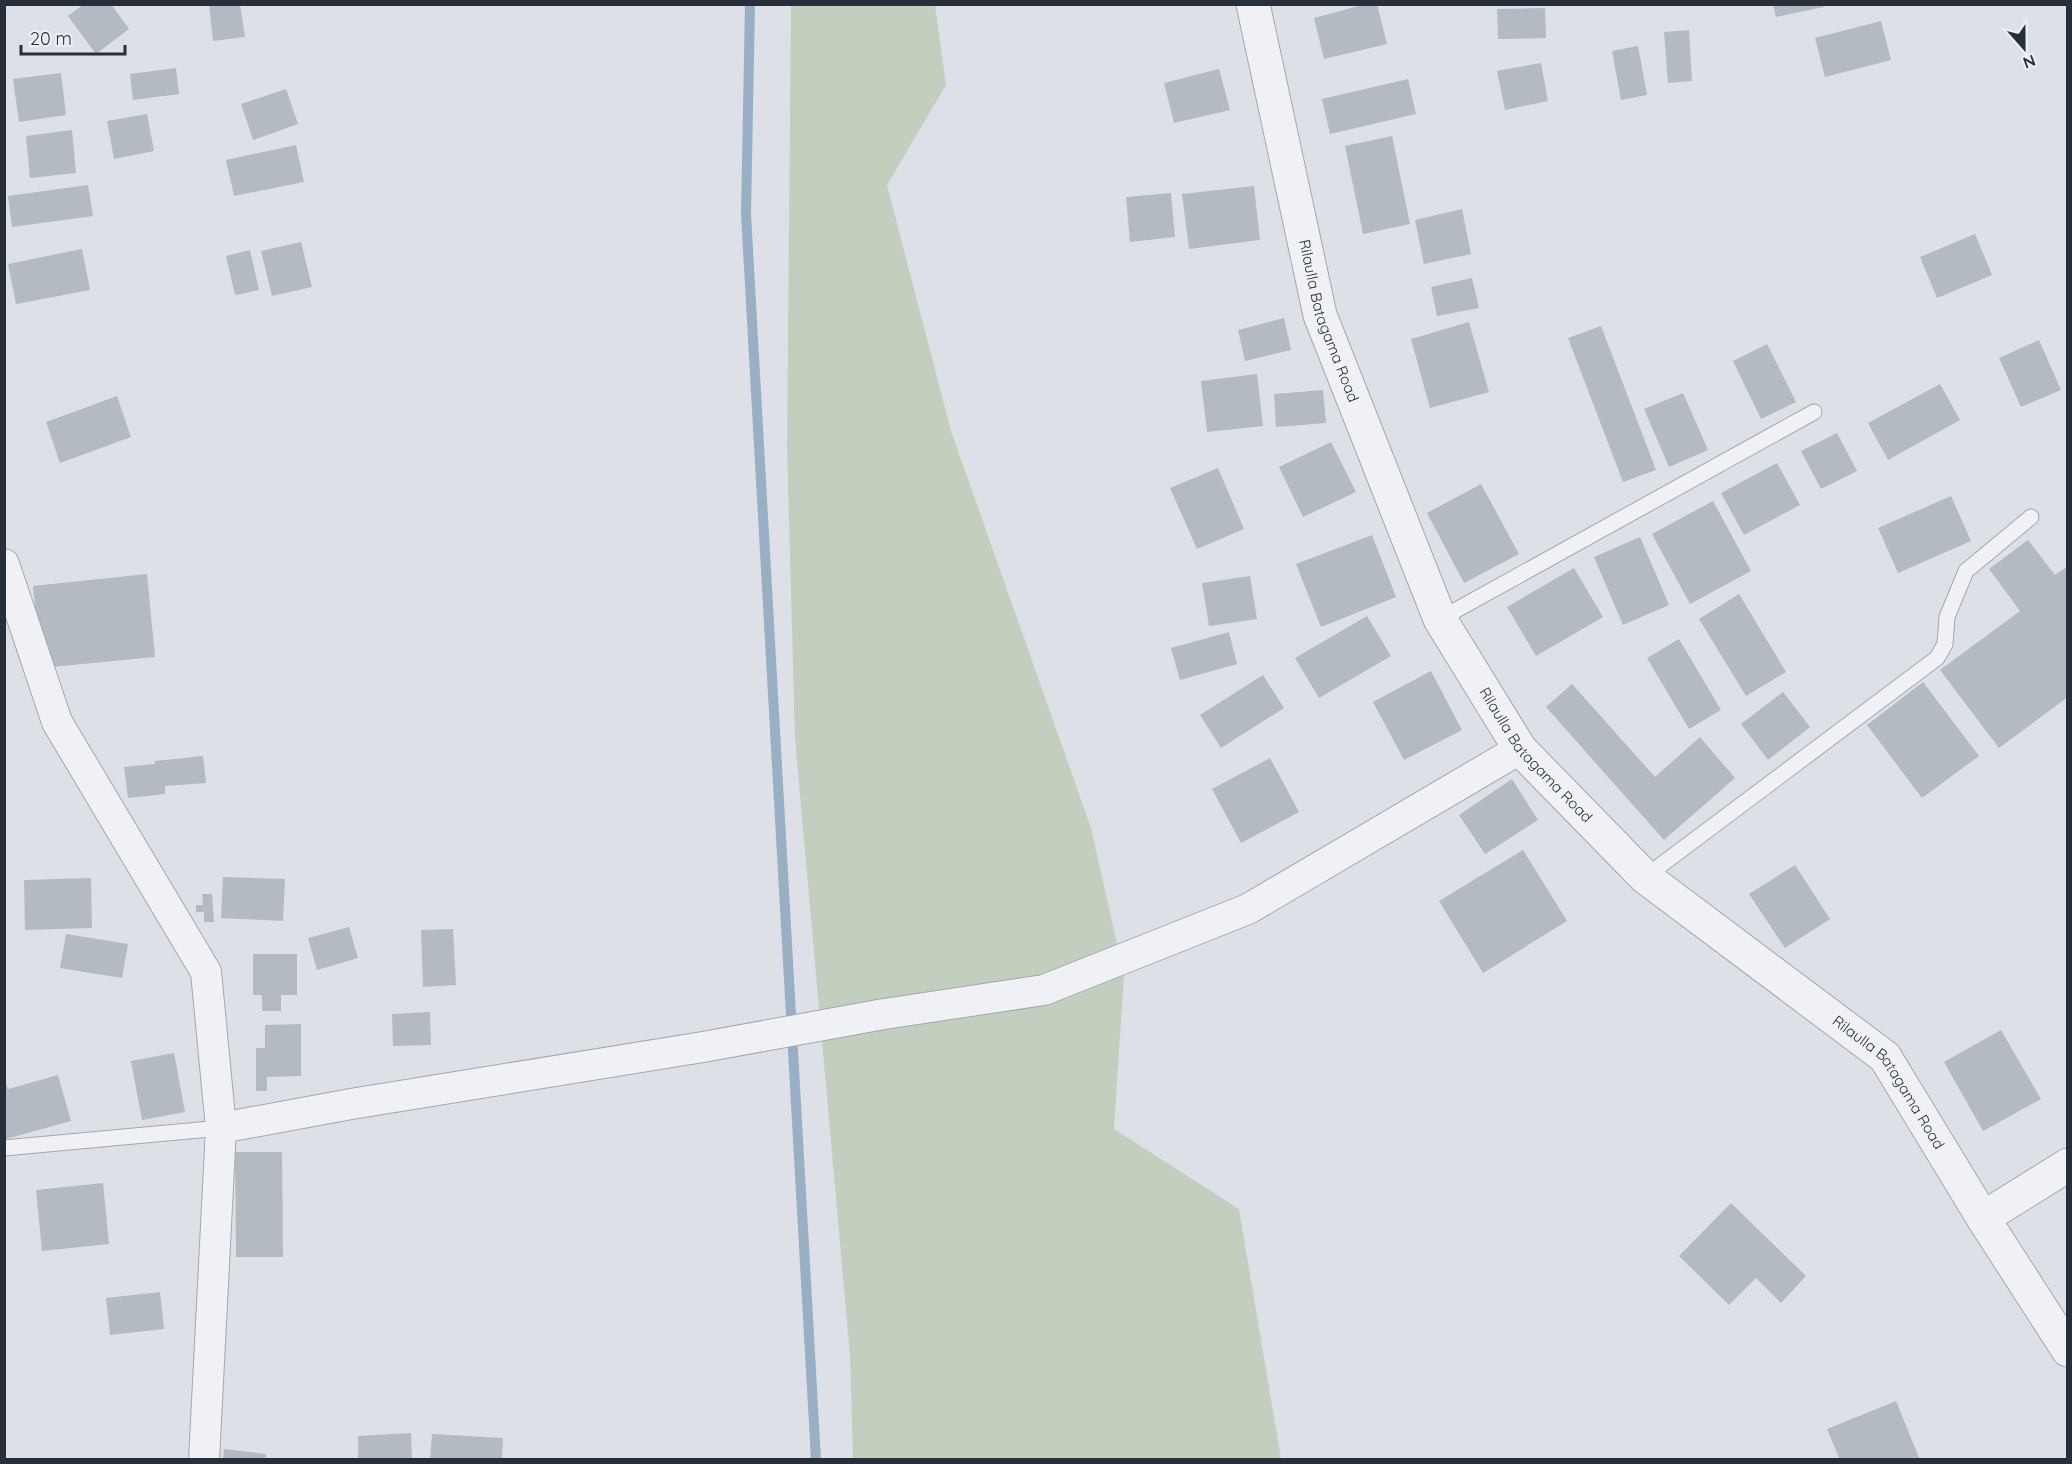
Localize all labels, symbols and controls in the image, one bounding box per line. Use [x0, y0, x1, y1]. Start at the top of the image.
scale bar [21, 18, 124, 56]
north arrow [1994, 18, 2054, 78]
text: 20 m [30, 27, 72, 50]
text: N [2020, 51, 2038, 73]
street label: Rilaulla Batagama Road [1295, 238, 1363, 405]
street label: Rilaulla Batagama Road [1475, 684, 1597, 826]
street label: Rilaulla Batagama Road [1829, 1011, 1949, 1153]

